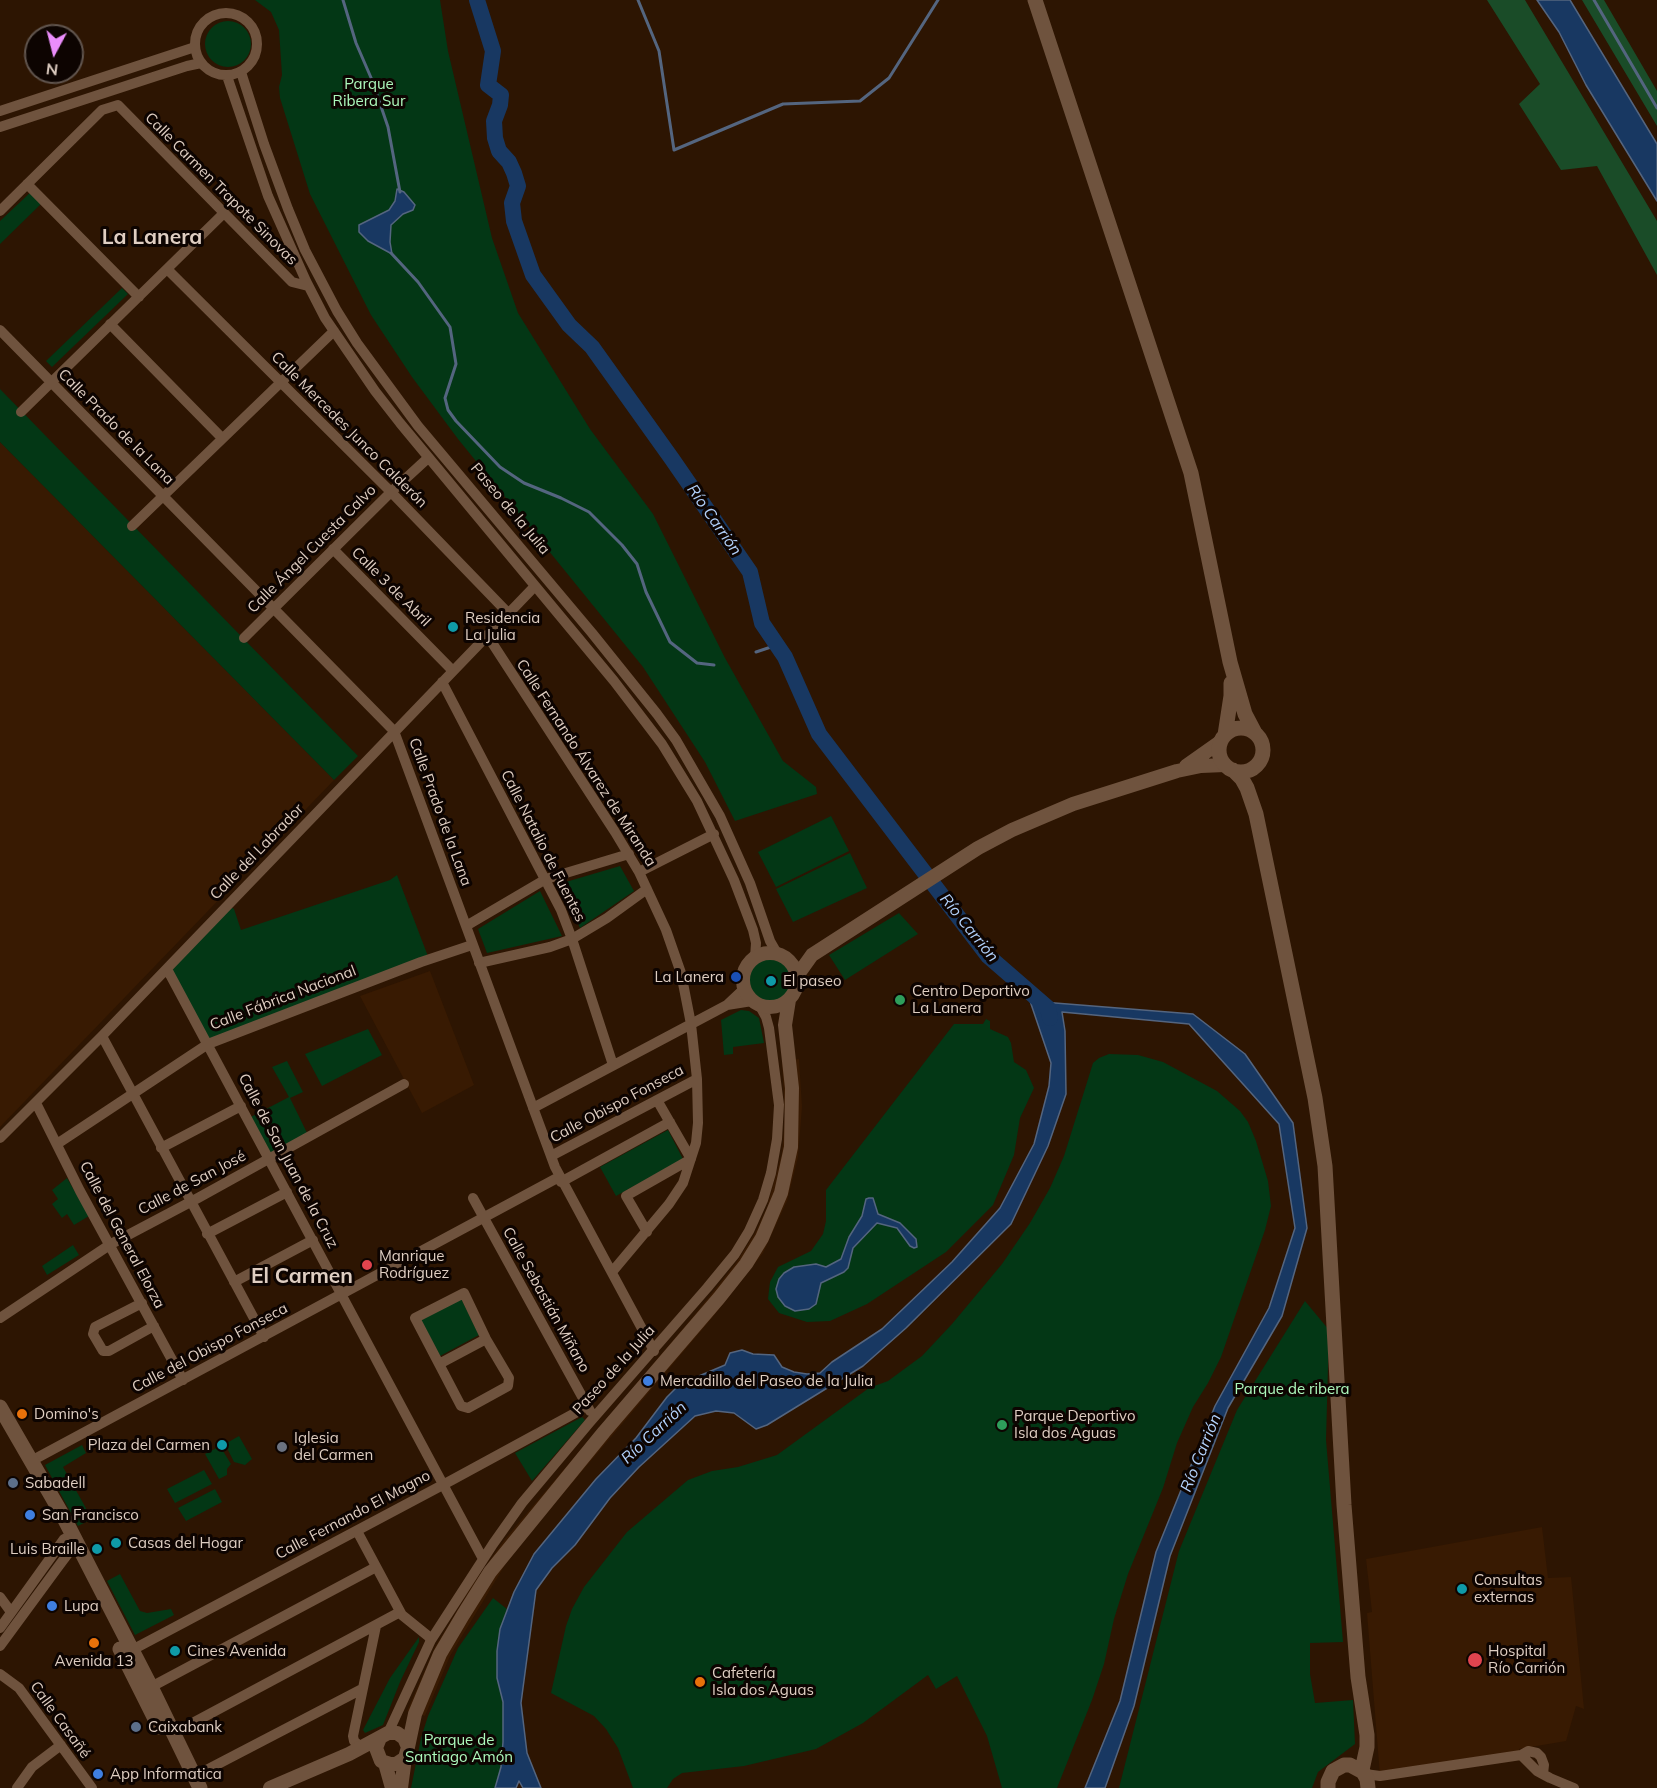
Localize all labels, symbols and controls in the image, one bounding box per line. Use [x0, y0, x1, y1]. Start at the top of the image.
north arrow [24, 24, 84, 84]
text: N [45, 59, 59, 81]
park label: Parque Ribera Sur [333, 75, 405, 110]
street label: Calle Carmen Trapote Sinovas [141, 109, 301, 269]
district label: La Lanera [102, 225, 202, 251]
street label: Calle Mercedes Junco Calderón [267, 348, 431, 512]
street label: Calle Prado de la Lana [54, 365, 178, 489]
street label: Paseo de la Julia [467, 460, 553, 558]
street label: Calle Ángel Cuesta Calvo [244, 481, 380, 617]
water label: Río Carrión [683, 481, 745, 559]
street label: Calle 3 de Abril [348, 544, 434, 630]
place label: Residencia La Julia [465, 609, 540, 644]
marker: Residencia La Julia [446, 620, 460, 634]
street label: Calle Fernando Álvarez de Miranda [512, 656, 660, 870]
street label: Calle Prado de la Lana [405, 736, 475, 888]
street label: Calle Natalio de Fuentes [497, 767, 589, 925]
street label: Calle del Labrador [207, 800, 307, 904]
water label: Río Carrión [936, 890, 1002, 966]
street label: Calle Fábrica Nacional [207, 962, 359, 1034]
place label: La Lanera [654, 968, 724, 986]
marker: La Lanera [729, 970, 743, 984]
place label: El paseo [783, 972, 841, 990]
marker: El paseo [764, 974, 778, 988]
place label: Centro Deportivo La Lanera [912, 982, 1030, 1017]
marker: Centro Deportivo La Lanera [893, 993, 907, 1007]
street label: Calle Obispo Fonseca [547, 1061, 687, 1147]
street label: Calle de San Juan de la Cruz [234, 1071, 342, 1251]
street label: Calle de San José [135, 1147, 249, 1219]
street label: Calle del General Elorza [76, 1158, 168, 1312]
street label: Calle Sebastián Miñano [499, 1224, 593, 1376]
place label: Manrique Rodríguez [379, 1247, 449, 1282]
marker: Manrique Rodríguez [360, 1258, 374, 1272]
district label: El Carmen [251, 1264, 353, 1290]
street label: Calle del Obispo Fonseca [129, 1299, 291, 1397]
street label: Paseo de la Julia [569, 1322, 659, 1418]
place label: Mercadillo del Paseo de la Julia [660, 1372, 873, 1390]
marker: Mercadillo del Paseo de la Julia [641, 1374, 655, 1388]
park label: Parque de ribera [1234, 1380, 1350, 1398]
water label: Río Carrión [617, 1398, 691, 1468]
place label: Domino's [34, 1405, 99, 1423]
marker: Domino's [15, 1407, 29, 1421]
place label: Parque Deportivo Isla dos Aguas [1014, 1407, 1135, 1442]
water label: Río Carrión [1177, 1411, 1225, 1495]
marker: Parque Deportivo Isla dos Aguas [995, 1418, 1009, 1432]
place label: Iglesia del Carmen [294, 1429, 373, 1464]
place label: Plaza del Carmen [88, 1436, 210, 1454]
marker: Plaza del Carmen [215, 1438, 229, 1452]
marker: Iglesia del Carmen [275, 1440, 289, 1454]
street label: Calle Fernando El Magno [273, 1467, 433, 1563]
place label: Sabadell [25, 1474, 86, 1492]
marker: Sabadell [6, 1476, 20, 1490]
place label: San Francisco [42, 1506, 139, 1524]
marker: San Francisco [23, 1508, 37, 1522]
place label: Casas del Hogar [128, 1534, 243, 1552]
marker: Casas del Hogar [109, 1536, 123, 1550]
place label: Luis Braille [10, 1540, 85, 1558]
marker: Luis Braille [90, 1542, 104, 1556]
place label: Consultas externas [1474, 1571, 1542, 1606]
marker: Consultas externas [1455, 1582, 1469, 1596]
place label: Lupa [64, 1597, 99, 1615]
marker: Lupa [45, 1599, 59, 1613]
marker: Avenida 13 [87, 1636, 101, 1650]
place label: Cines Avenida [187, 1642, 286, 1660]
place label: Hospital Río Carrión [1488, 1642, 1565, 1677]
marker: Cines Avenida [168, 1644, 182, 1658]
marker: Hospital Río Carrión [1466, 1651, 1484, 1669]
place label: Avenida 13 [55, 1652, 133, 1670]
place label: Cafetería Isla dos Aguas [712, 1664, 814, 1699]
marker: Cafetería Isla dos Aguas [693, 1675, 707, 1689]
street label: Calle Casañé [26, 1678, 94, 1762]
place label: Caixabank [148, 1718, 222, 1736]
marker: Caixabank [129, 1720, 143, 1734]
park label: Parque de Santiago Amón [405, 1731, 513, 1766]
place label: App Informatica [110, 1765, 222, 1783]
marker: App Informatica [91, 1767, 105, 1781]

